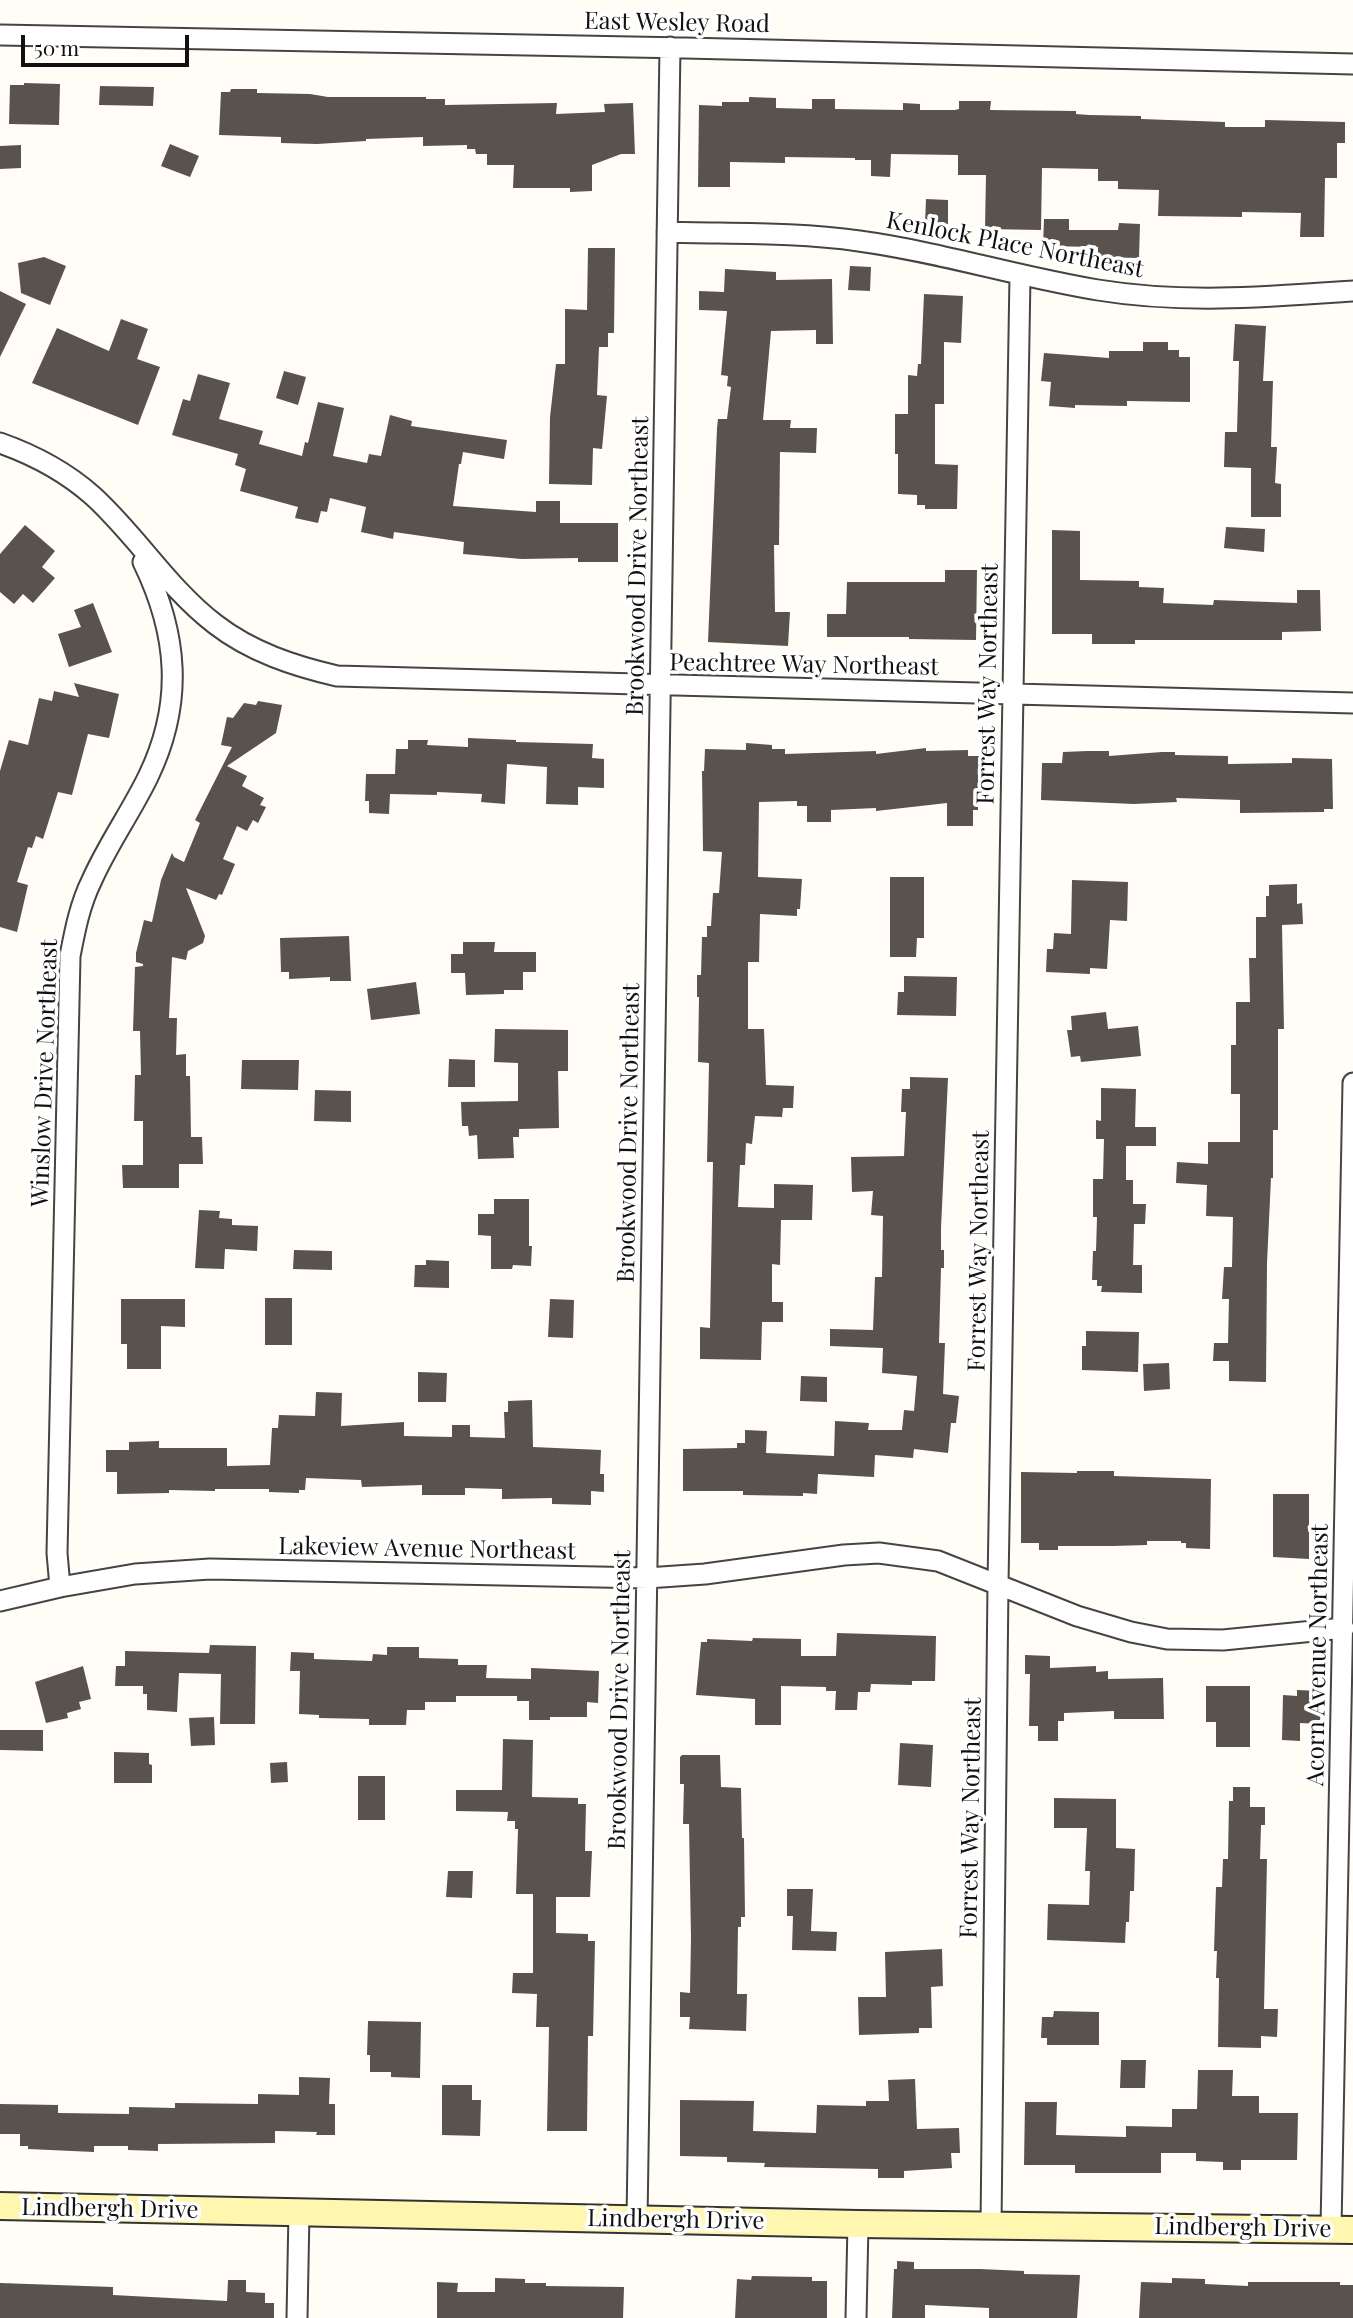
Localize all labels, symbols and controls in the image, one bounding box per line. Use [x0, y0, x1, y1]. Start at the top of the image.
street label: East Wesley Road [584, 7, 770, 39]
scale bar [24, 21, 192, 65]
text: 50 m [34, 33, 79, 61]
street label: Kenlock Place Northeast [884, 206, 1146, 284]
street label: Brookwood Drive Northeast [621, 416, 655, 716]
street label: Forrest Way Northeast [971, 563, 1005, 805]
street label: Peachtree Way Northeast [669, 648, 939, 682]
street label: Winslow Drive Northeast [26, 938, 64, 1208]
street label: Brookwood Drive Northeast [612, 983, 646, 1283]
street label: Forrest Way Northeast [962, 1130, 996, 1372]
street label: Acorn Avenue Northeast [1301, 1524, 1335, 1786]
street label: Lakeview Avenue Northeast [278, 1532, 576, 1566]
street label: Brookwood Drive Northeast [603, 1550, 637, 1850]
street label: Forrest Way Northeast [954, 1697, 988, 1939]
street label: Lindbergh Drive [21, 2193, 199, 2225]
street label: Lindbergh Drive [587, 2204, 765, 2236]
street label: Lindbergh Drive [1154, 2212, 1332, 2244]

